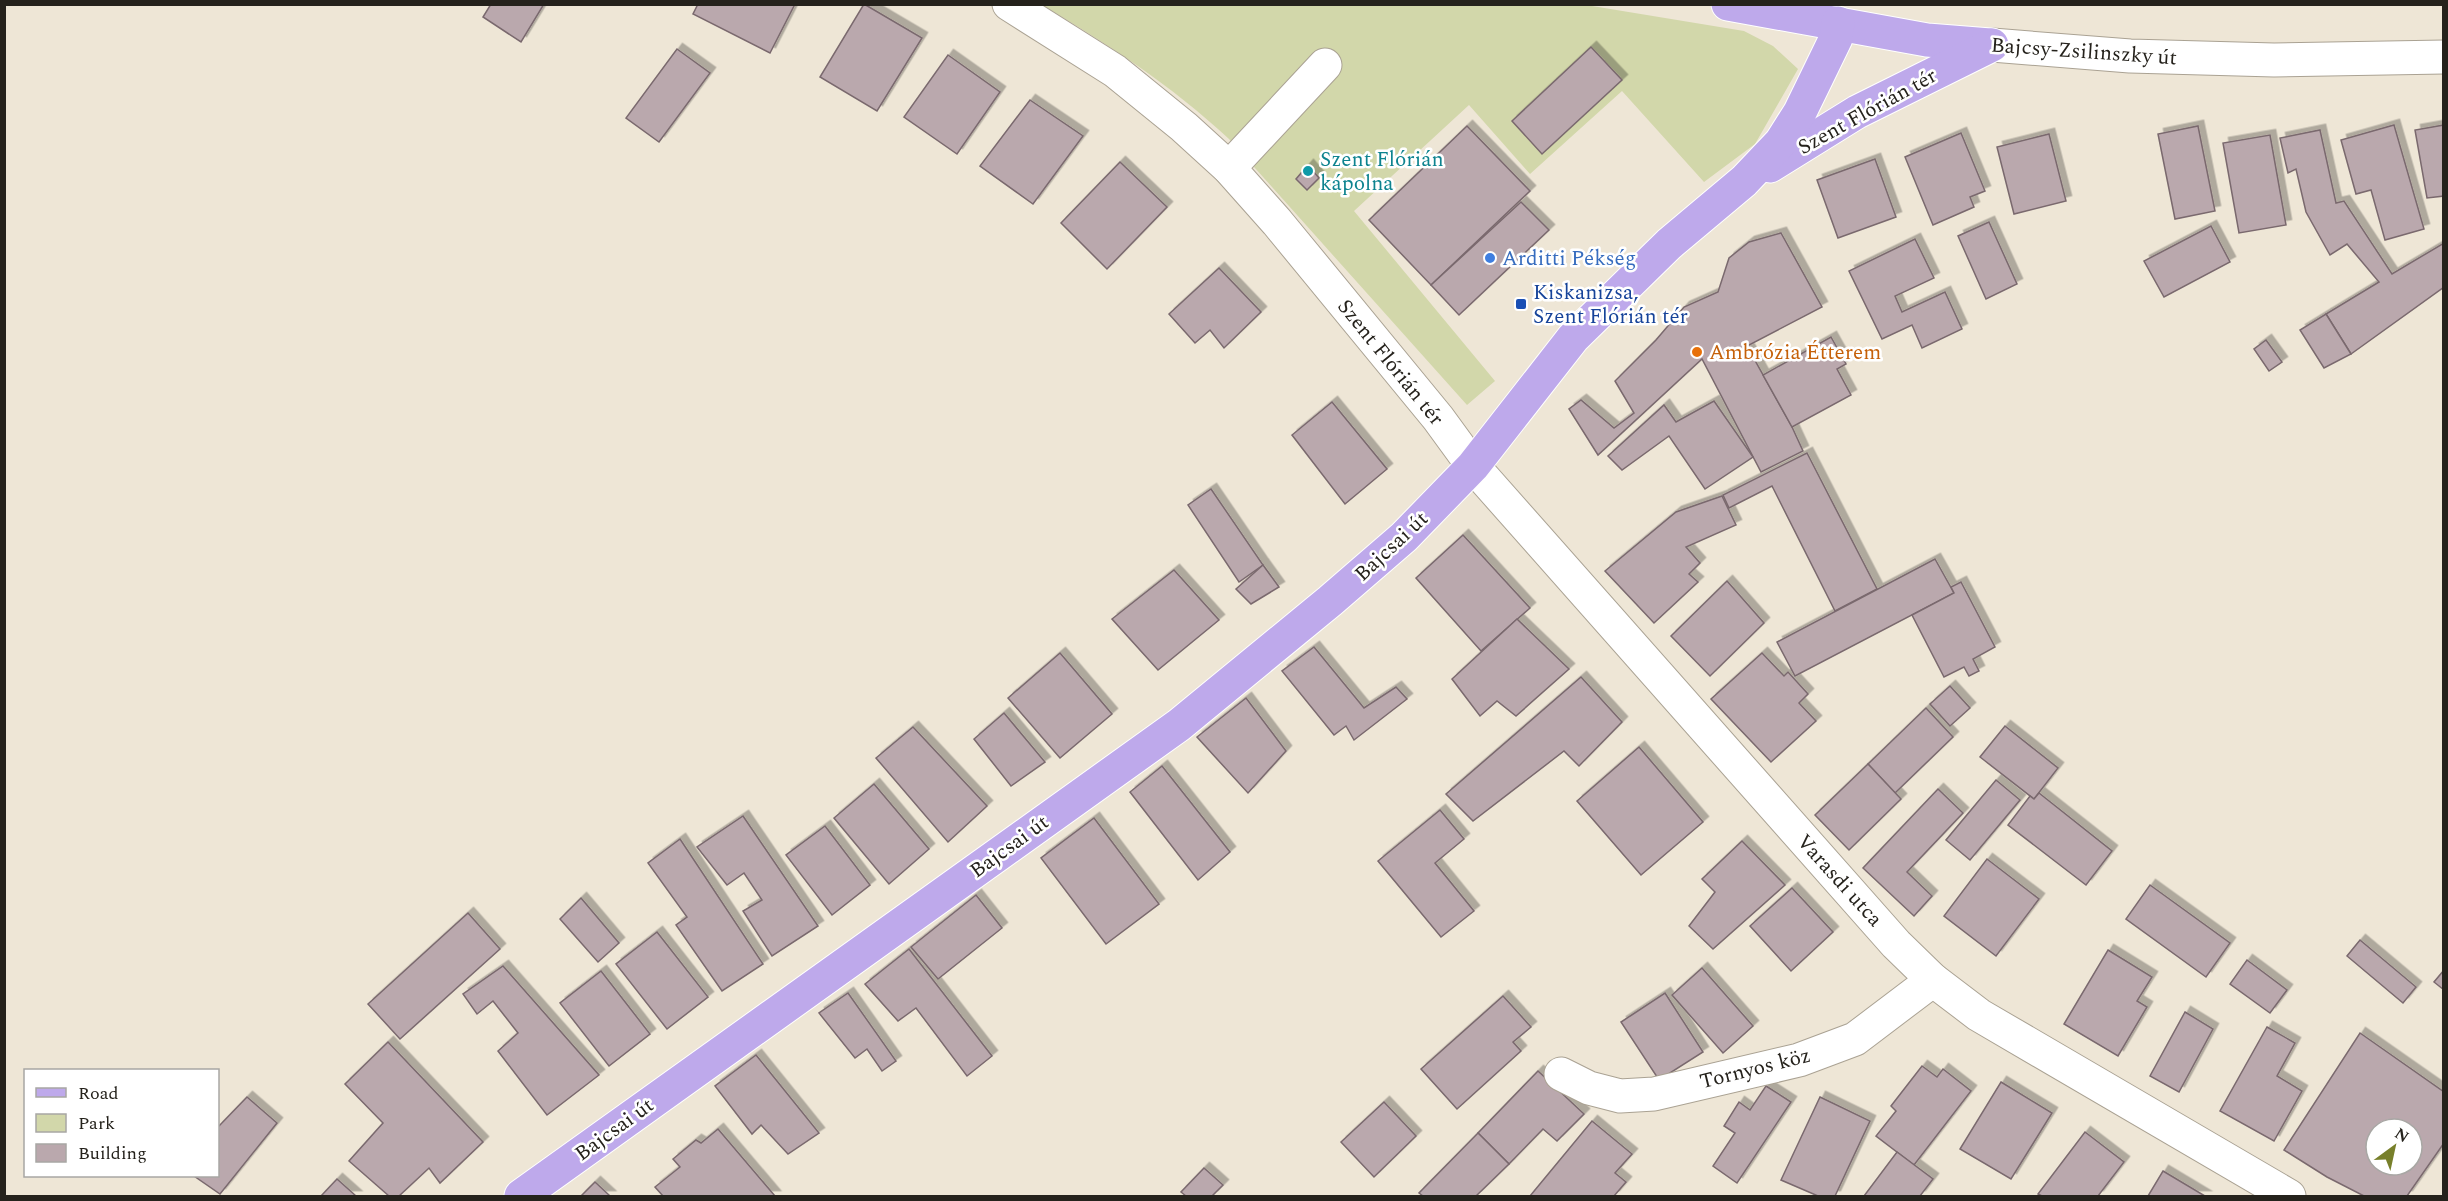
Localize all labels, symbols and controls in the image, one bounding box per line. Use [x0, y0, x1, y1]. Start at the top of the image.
street label: Bajcsy-Zsilinszky út [1990, 30, 2178, 74]
street label: Szent Flórián tér [1792, 60, 1943, 163]
place label: Szent Flórián kápolna [1320, 144, 1444, 200]
marker: Szent Flórián kápolna [1301, 164, 1315, 178]
place label: Arditti Pékség [1502, 243, 1636, 275]
marker: Arditti Pékség [1483, 251, 1497, 265]
place label: Kiskanizsa, Szent Flórián tér [1533, 277, 1688, 333]
street label: Szent Flórián tér [1329, 292, 1451, 433]
marker: Kiskanizsa, Szent Flórián tér [1514, 297, 1528, 311]
place label: Ambrózia Étterem [1709, 337, 1881, 369]
marker: Ambrózia Étterem [1690, 345, 1704, 359]
street label: Bajcsai út [1347, 504, 1436, 590]
street label: Bajcsai út [963, 807, 1056, 887]
street label: Varasdi utca [1789, 827, 1890, 935]
street label: Tornyos köz [1697, 1040, 1814, 1098]
legend [24, 1069, 219, 1177]
text: Road [78, 1080, 119, 1107]
street label: Bajcsai út [568, 1090, 661, 1170]
text: Park [78, 1110, 115, 1137]
north arrow [2364, 1117, 2424, 1177]
text: N [2390, 1122, 2414, 1149]
text: Building [78, 1140, 147, 1167]

